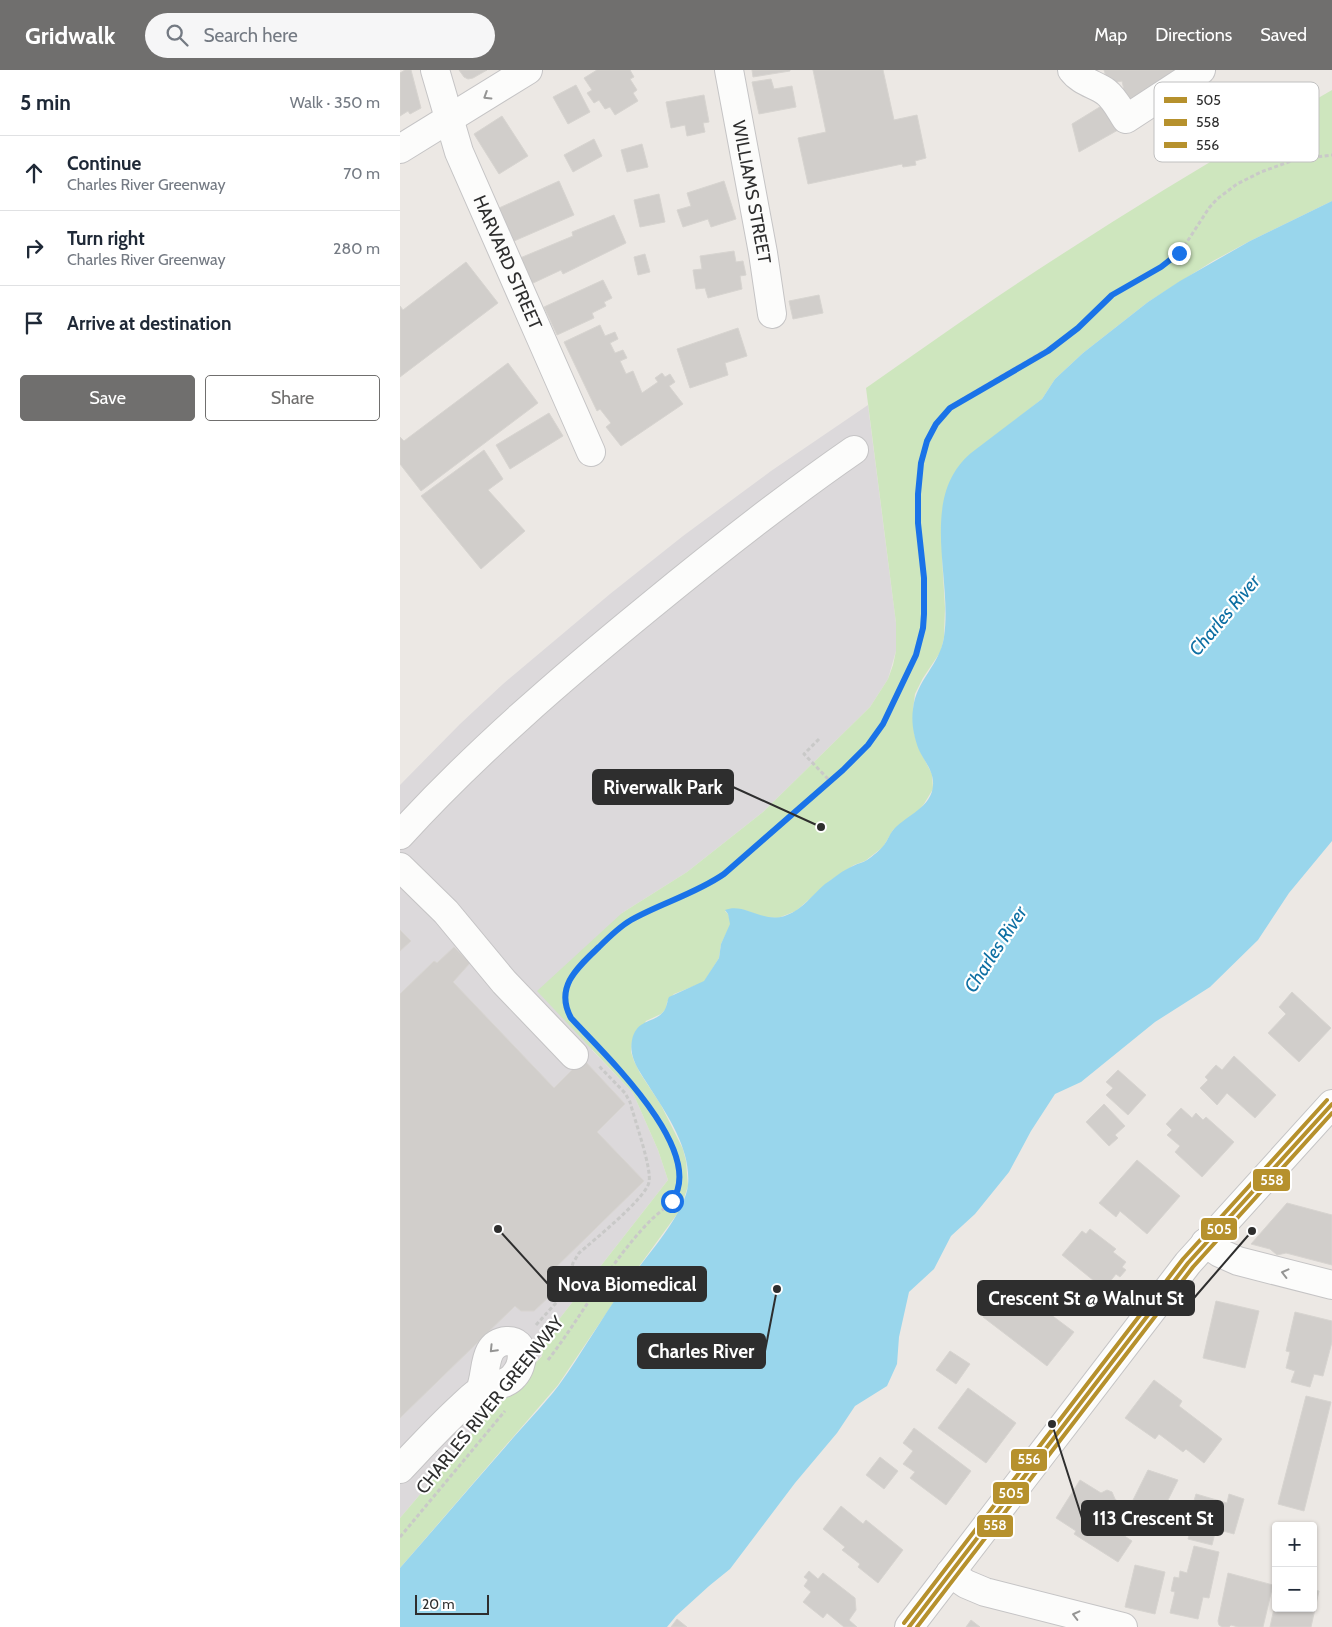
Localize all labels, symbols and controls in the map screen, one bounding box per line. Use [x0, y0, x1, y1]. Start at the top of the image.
search box [145, 13, 495, 58]
text: Gridwalk [25, 21, 115, 50]
icon: search [163, 21, 191, 49]
text: Search here [203, 24, 298, 47]
text: Map [1094, 24, 1127, 46]
text: Directions [1155, 24, 1232, 46]
text: Saved [1260, 24, 1307, 46]
legend [1154, 82, 1319, 162]
one-way arrow [483, 89, 492, 99]
text: 5 min [20, 90, 71, 115]
text: 505 [1196, 91, 1221, 109]
text: Walk · 350 m [290, 93, 380, 112]
text: 558 [1196, 113, 1220, 131]
street label: WILLIAMS STREET [728, 119, 775, 265]
text: 556 [1196, 136, 1219, 154]
text: Continue [67, 152, 141, 175]
icon: ahead [20, 159, 48, 187]
text: 70 m [343, 164, 380, 183]
text: Charles River Greenway [67, 175, 226, 194]
street label: HARVARD STREET [468, 192, 547, 333]
text: Turn right [67, 227, 145, 250]
icon: right [20, 234, 48, 262]
text: 280 m [333, 239, 380, 258]
route end [1168, 242, 1191, 265]
text: Charles River Greenway [67, 250, 226, 269]
icon: arrive [20, 309, 48, 337]
text: Arrive at destination [67, 312, 231, 335]
button: Save [20, 375, 195, 421]
button: Share [205, 375, 380, 421]
water label: Charles River [1184, 569, 1265, 660]
callout: Riverwalk Park [593, 770, 733, 804]
text: Riverwalk Park [603, 776, 723, 799]
water label: Charles River [959, 901, 1032, 997]
line badge: 558 [1252, 1168, 1291, 1192]
text: 558 [1260, 1171, 1284, 1189]
route start [661, 1190, 684, 1213]
line badge: 505 [1200, 1217, 1238, 1241]
text: 505 [1207, 1220, 1231, 1238]
callout: Nova Biomedical [548, 1267, 706, 1301]
one-way arrow [1280, 1268, 1289, 1279]
text: Nova Biomedical [558, 1273, 696, 1296]
callout: Crescent St @ Walnut St [978, 1281, 1194, 1315]
text: Crescent St @ Walnut St [988, 1287, 1184, 1310]
street label: CHARLES RIVER GREENWAY [411, 1311, 569, 1498]
callout: Charles River [638, 1334, 765, 1368]
text: Charles River [648, 1340, 755, 1363]
one-way arrow [490, 1344, 499, 1353]
line badge: 556 [1010, 1448, 1048, 1472]
text: 556 [1018, 1450, 1041, 1468]
line badge: 505 [992, 1481, 1030, 1505]
text: 505 [999, 1484, 1023, 1502]
callout: 113 Crescent St [1082, 1501, 1223, 1535]
text: 113 Crescent St [1093, 1507, 1214, 1530]
line badge: 558 [976, 1514, 1014, 1538]
text: 558 [983, 1516, 1007, 1534]
map controls [1272, 1522, 1317, 1612]
button: + [1272, 1522, 1317, 1567]
button: − [1272, 1567, 1317, 1612]
scale bar [415, 1592, 489, 1615]
text: 20 m [422, 1595, 455, 1613]
one-way arrow [1071, 1610, 1080, 1621]

